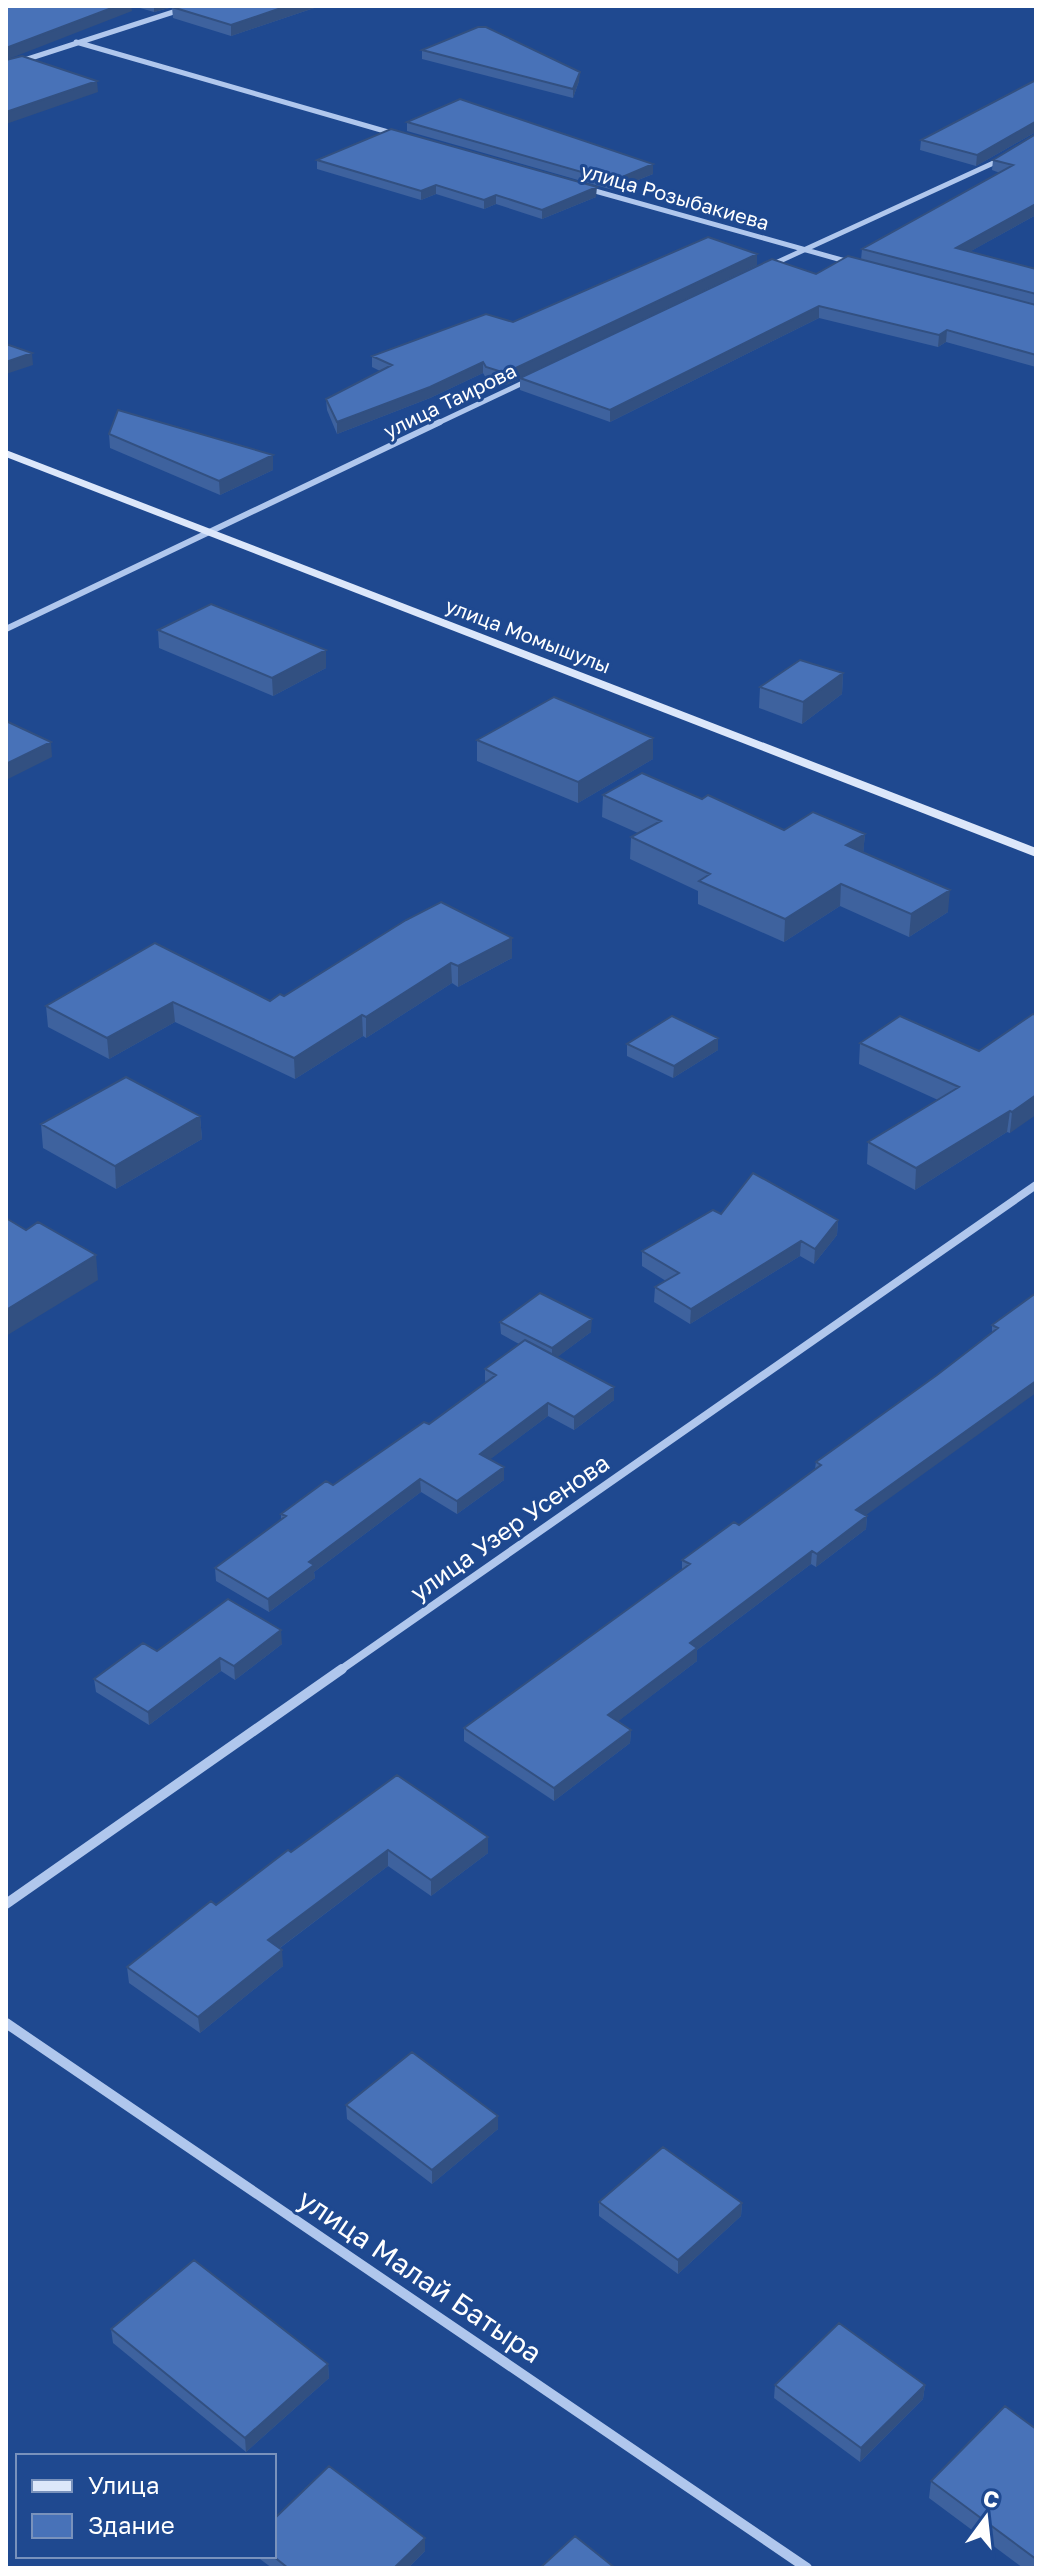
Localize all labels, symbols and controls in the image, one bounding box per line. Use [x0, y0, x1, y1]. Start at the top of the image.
street label: улица Розыбакиева [578, 158, 772, 234]
street label: улица Таирова [379, 358, 520, 443]
street label: улица Момышулы [442, 592, 614, 678]
street label: улица Узер Усенова [404, 1447, 614, 1606]
street label: улица Малай Батыра [292, 2182, 548, 2369]
legend [16, 2454, 276, 2558]
text: Улица [88, 2470, 160, 2499]
north arrow [946, 2478, 1026, 2558]
text: С [980, 2483, 1002, 2513]
text: Здание [88, 2510, 175, 2539]

